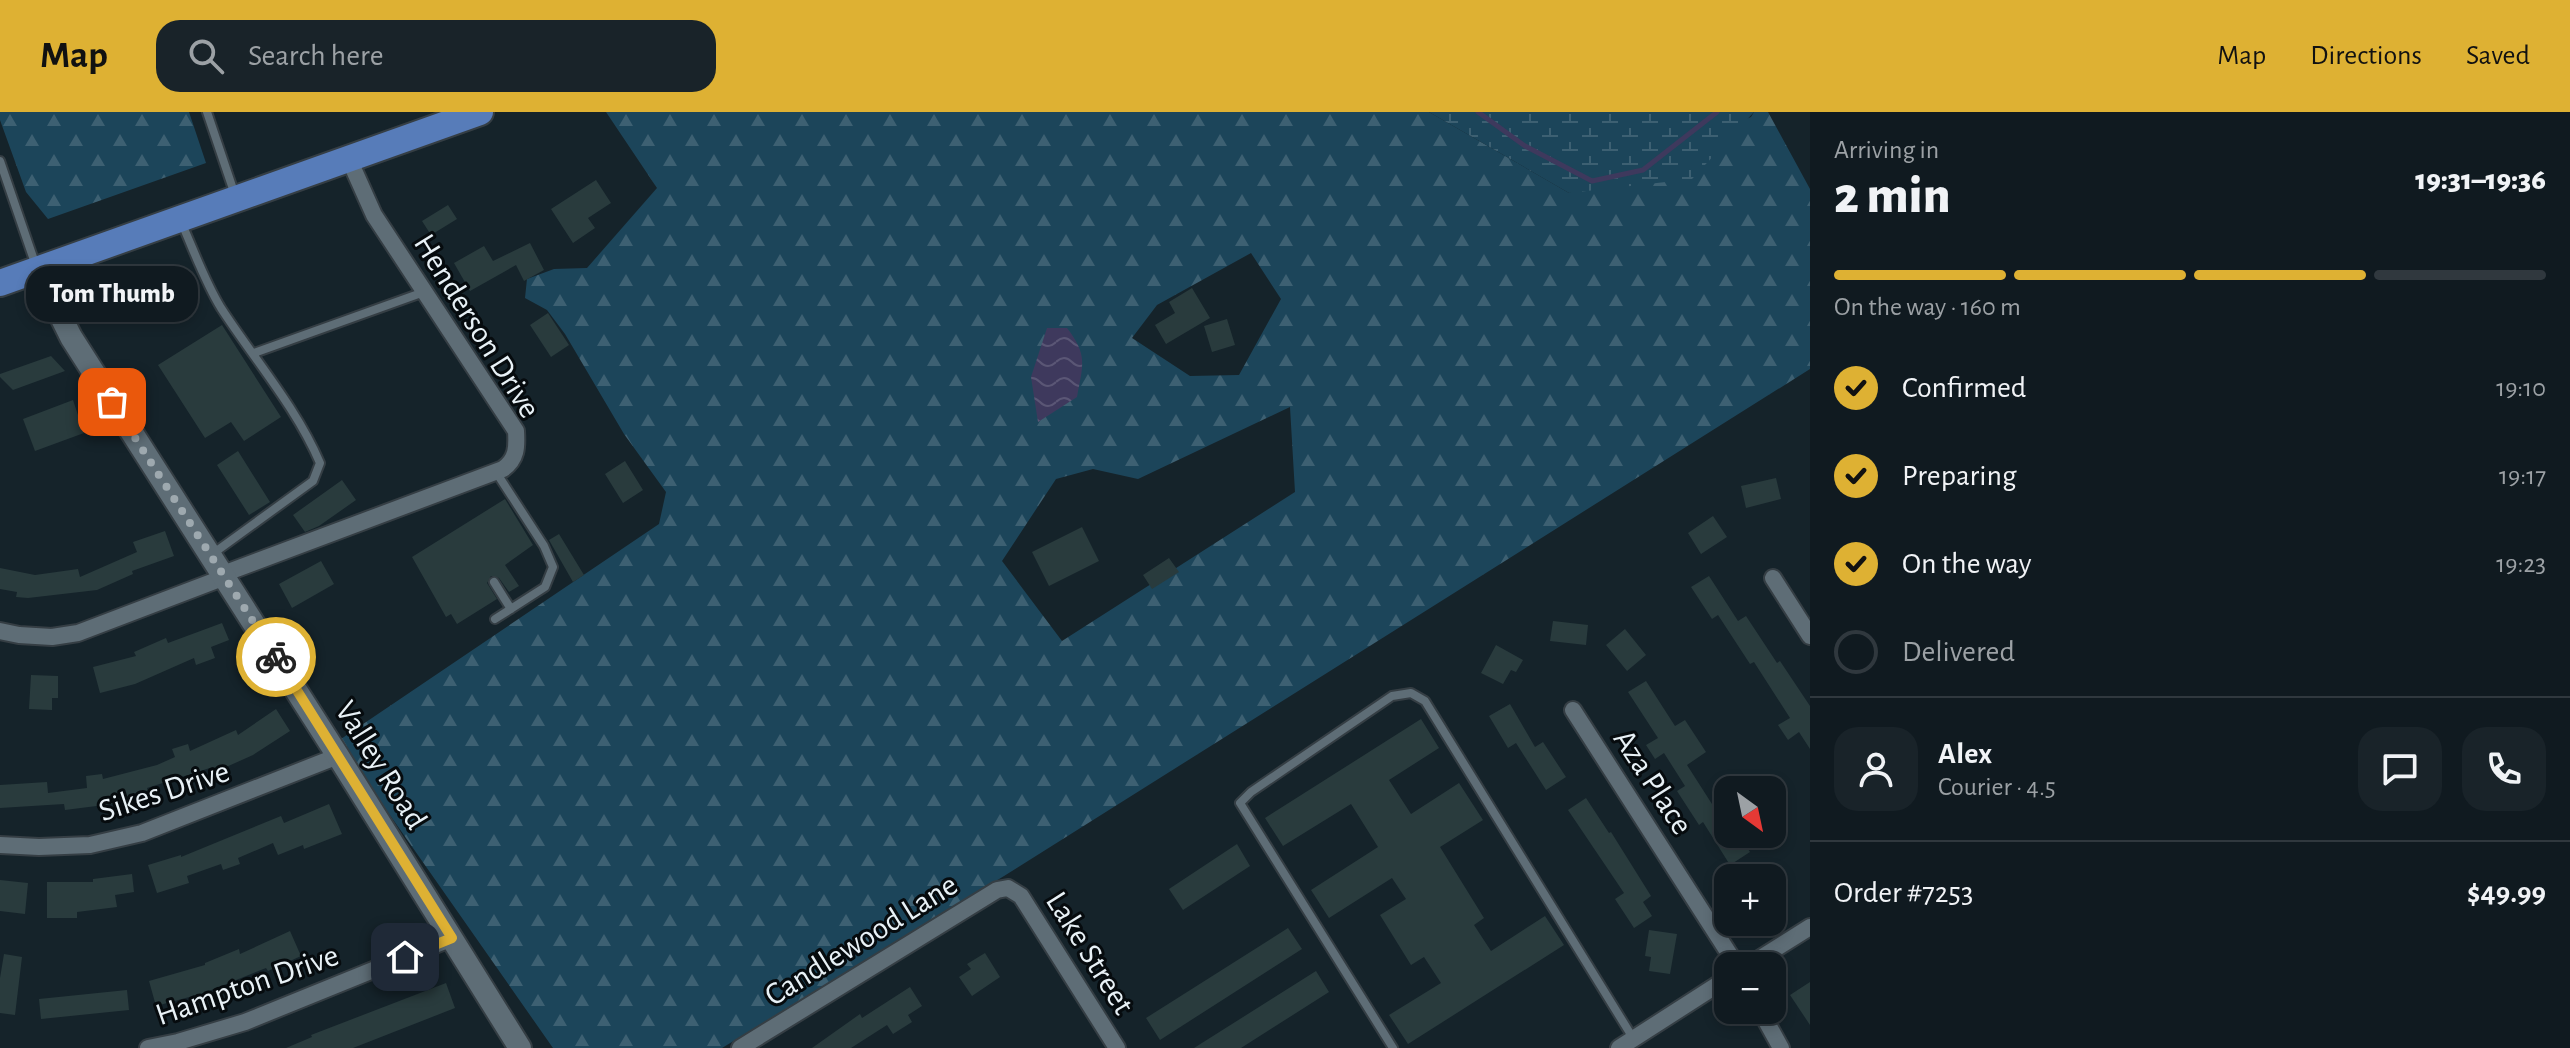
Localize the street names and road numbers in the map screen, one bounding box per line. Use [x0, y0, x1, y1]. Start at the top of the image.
street label: Henderson Drive [408, 229, 546, 423]
street label: Valley Road [329, 695, 433, 835]
street label: Aza Place [1607, 724, 1699, 840]
street label: Sikes Drive [95, 755, 233, 827]
street label: Candlewood Lane [759, 868, 963, 1012]
street label: Lake Street [1040, 886, 1140, 1020]
street label: Hampton Drive [151, 939, 343, 1031]

